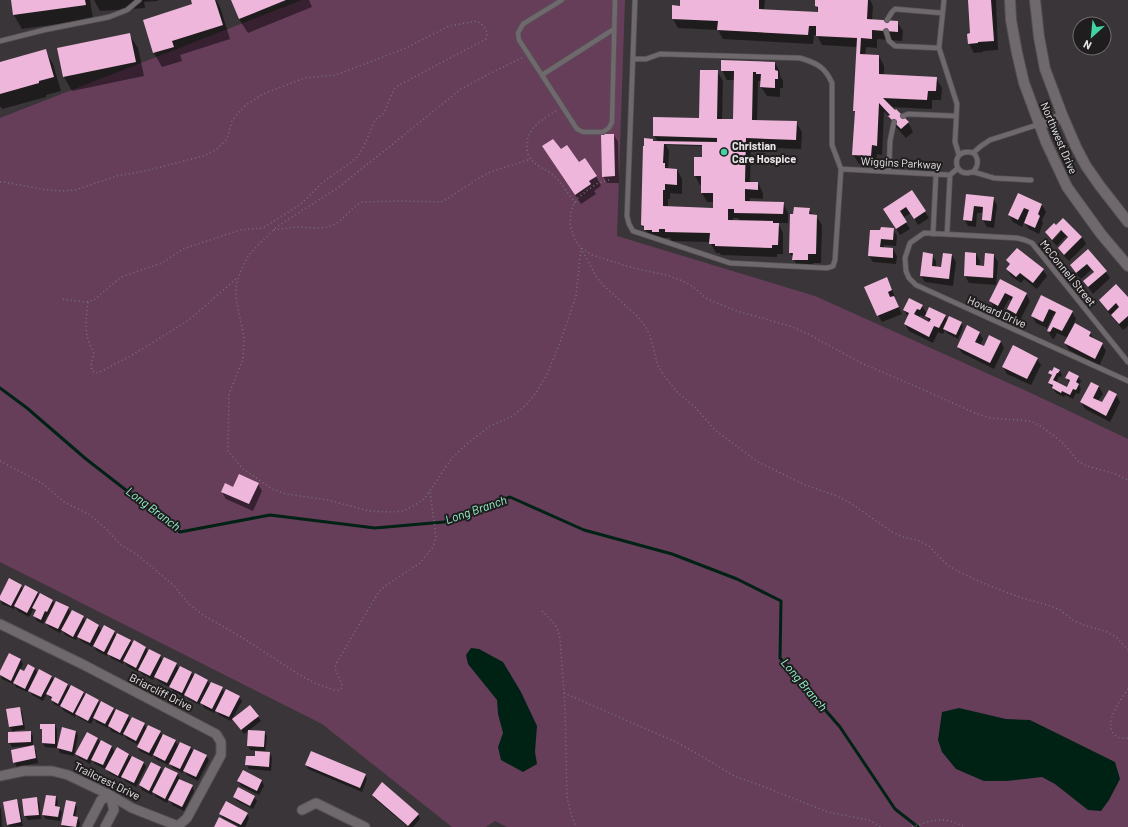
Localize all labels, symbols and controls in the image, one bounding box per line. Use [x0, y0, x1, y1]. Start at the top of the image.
north arrow [1072, 16, 1112, 56]
text: N [1081, 38, 1093, 53]
street label: Northwest Drive [1038, 100, 1081, 176]
place label: Christian Care Hospice [732, 139, 796, 165]
marker: Christian Care Hospice [719, 147, 729, 157]
street label: Wiggins Parkway [860, 154, 942, 171]
street label: McConnell Street [1038, 237, 1099, 308]
street label: Howard Drive [966, 293, 1029, 330]
water label: Long Branch [124, 483, 183, 533]
water label: Long Branch [443, 492, 508, 526]
water label: Long Branch [779, 655, 831, 713]
street label: Briarcliff Drive [128, 670, 195, 713]
street label: Trailcrest Drive [72, 759, 143, 802]

